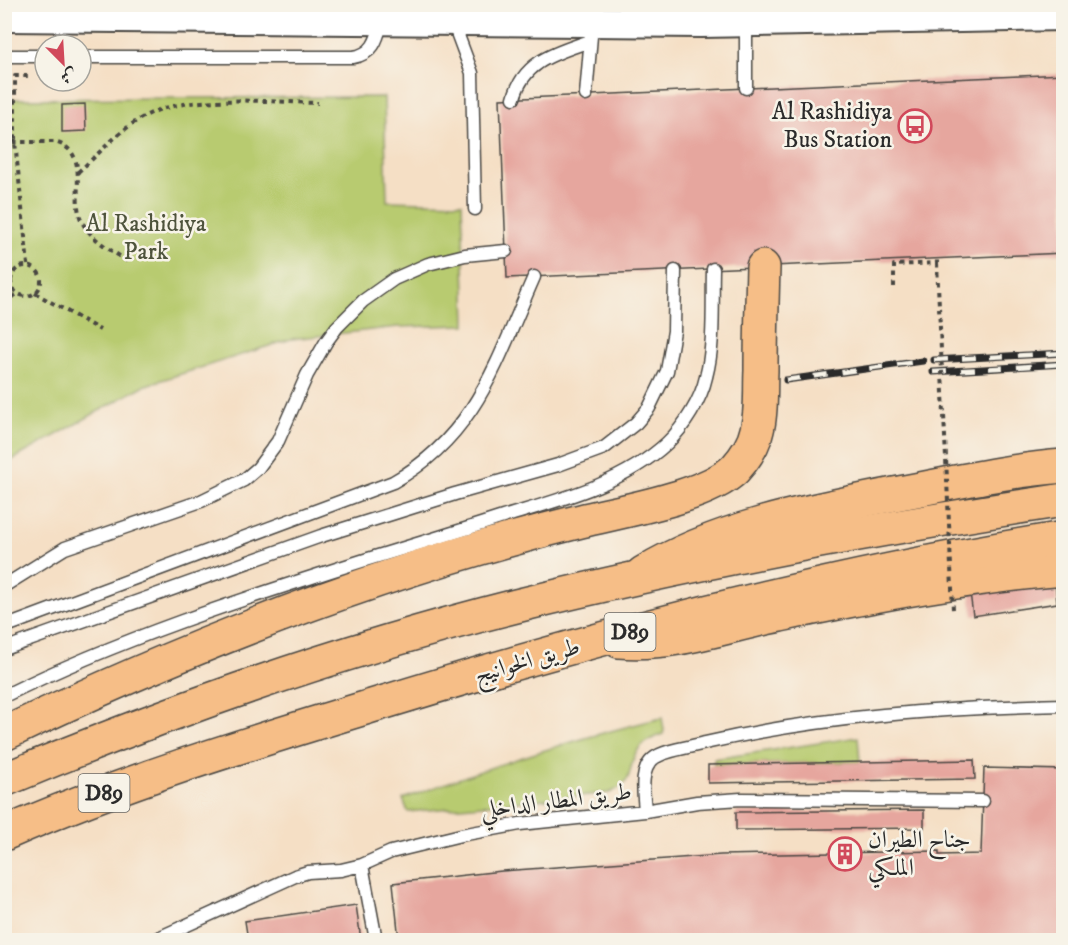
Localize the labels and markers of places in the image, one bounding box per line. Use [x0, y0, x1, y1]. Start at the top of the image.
place label: Al Rashidiya Bus Station [772, 97, 893, 155]
bus stop icon: Al Rashidiya Bus Station [897, 108, 933, 144]
place label: جناح الطيران الملكي [868, 825, 971, 889]
building icon: جناح الطيران الملكي [827, 836, 863, 872]

